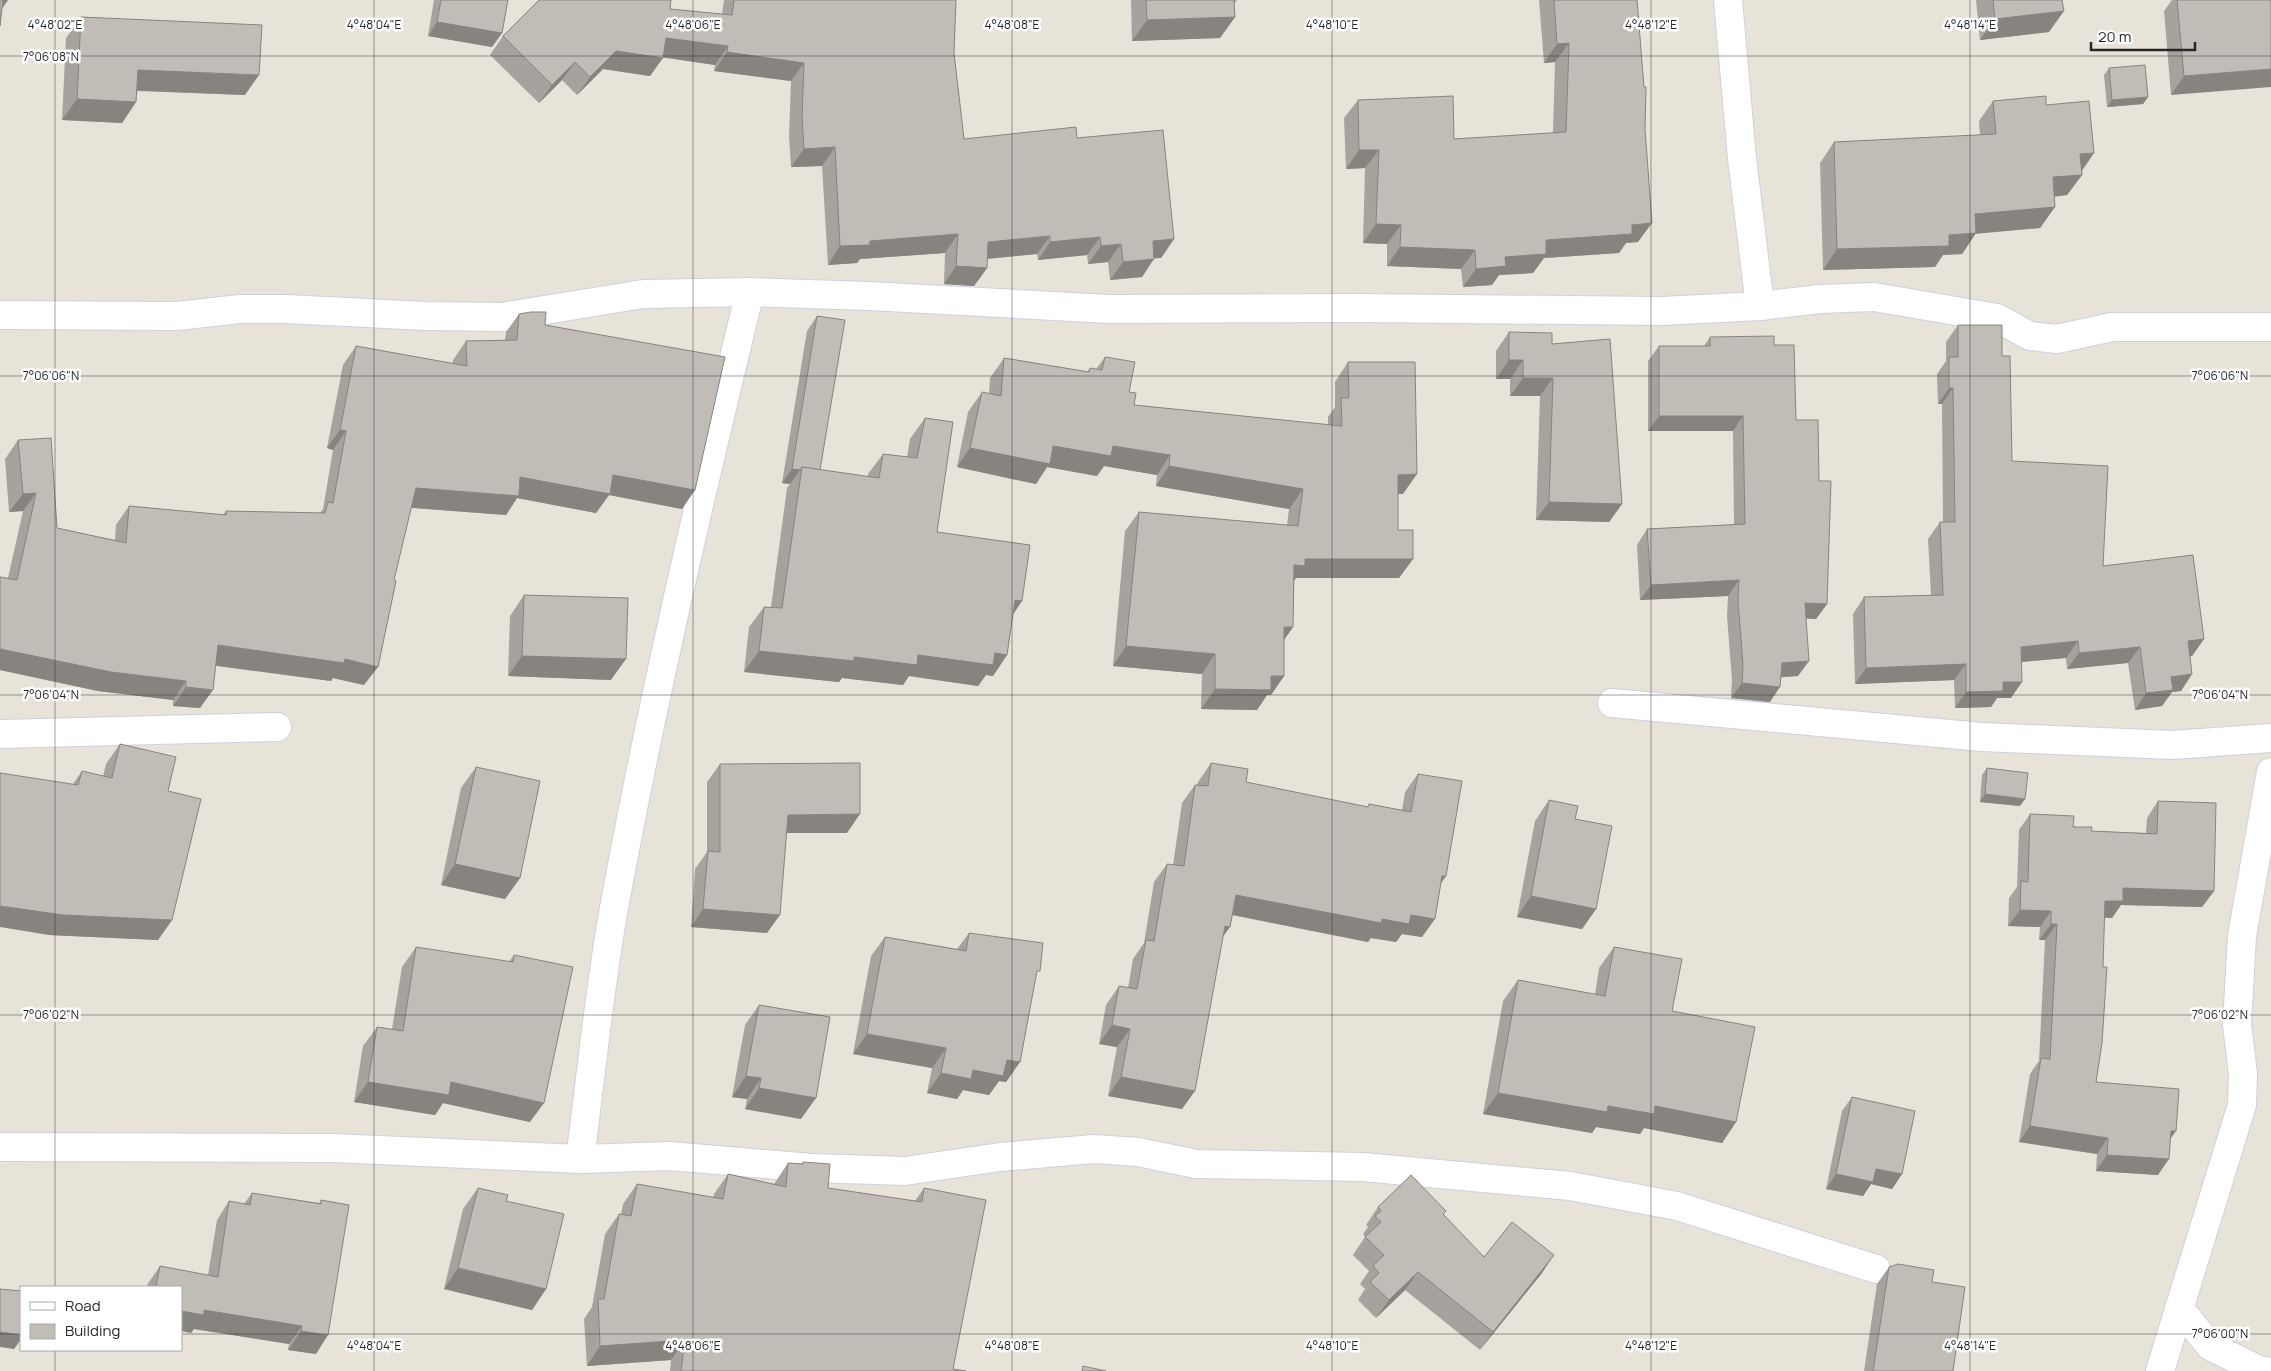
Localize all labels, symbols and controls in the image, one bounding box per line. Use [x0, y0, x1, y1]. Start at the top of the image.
text: 4°48'02"E [28, 16, 83, 33]
text: 4°48'04"E [347, 16, 401, 33]
text: 4°48'06"E [665, 16, 721, 33]
text: 4°48'08"E [985, 16, 1040, 33]
text: 4°48'10"E [1306, 16, 1358, 33]
text: 4°48'12"E [1625, 16, 1677, 33]
text: 4°48'14"E [1944, 16, 1996, 33]
scale bar [2091, 20, 2195, 52]
text: 20 m [2098, 26, 2131, 47]
text: 7°06'08"N [23, 48, 79, 65]
text: 7°06'06"N [23, 367, 79, 384]
text: 7°06'06"N [2192, 367, 2248, 384]
text: 7°06'04"N [23, 686, 79, 703]
text: 7°06'04"N [2192, 686, 2248, 703]
text: 7°06'02"N [23, 1006, 79, 1023]
text: 7°06'02"N [2192, 1006, 2248, 1023]
legend [20, 1286, 182, 1351]
text: Road [65, 1295, 101, 1316]
text: Building [65, 1320, 120, 1341]
text: 7°06'00"N [2192, 1325, 2248, 1342]
text: 4°48'04"E [347, 1337, 401, 1354]
text: 4°48'06"E [665, 1337, 721, 1354]
text: 4°48'08"E [985, 1337, 1040, 1354]
text: 4°48'10"E [1306, 1337, 1358, 1354]
text: 4°48'12"E [1625, 1337, 1677, 1354]
text: 4°48'14"E [1944, 1337, 1996, 1354]

